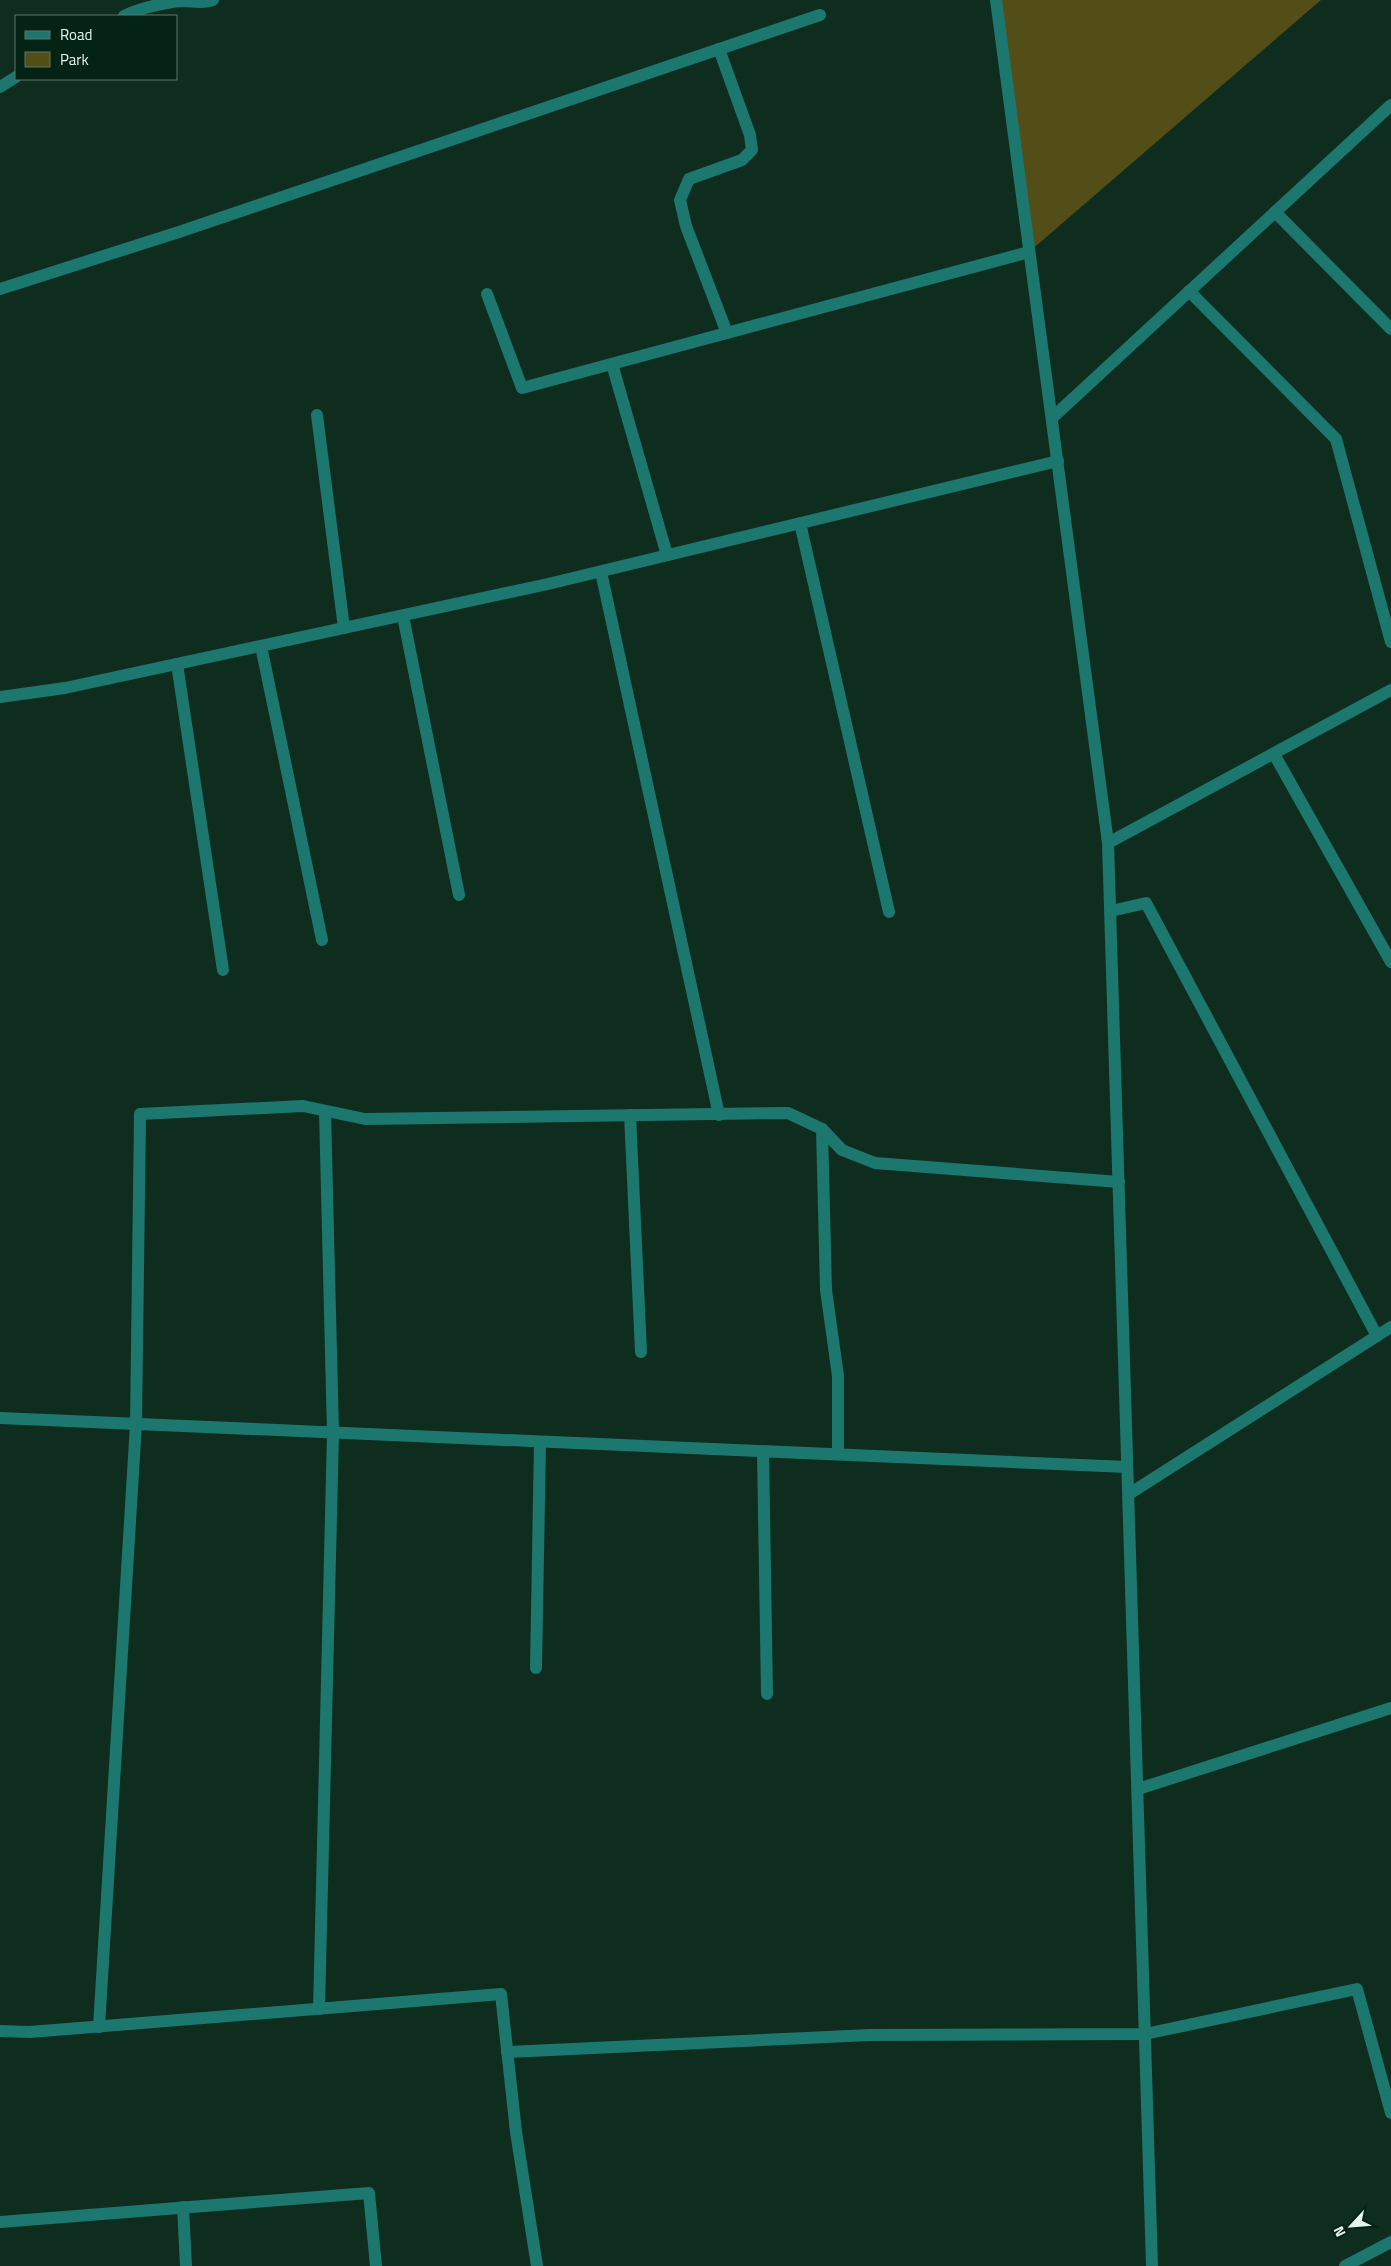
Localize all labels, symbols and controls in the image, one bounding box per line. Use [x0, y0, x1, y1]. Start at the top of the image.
legend [15, 15, 178, 80]
text: Road [60, 23, 92, 46]
text: Park [60, 48, 89, 71]
north arrow [1326, 2201, 1376, 2251]
text: N [1327, 2223, 1350, 2241]

